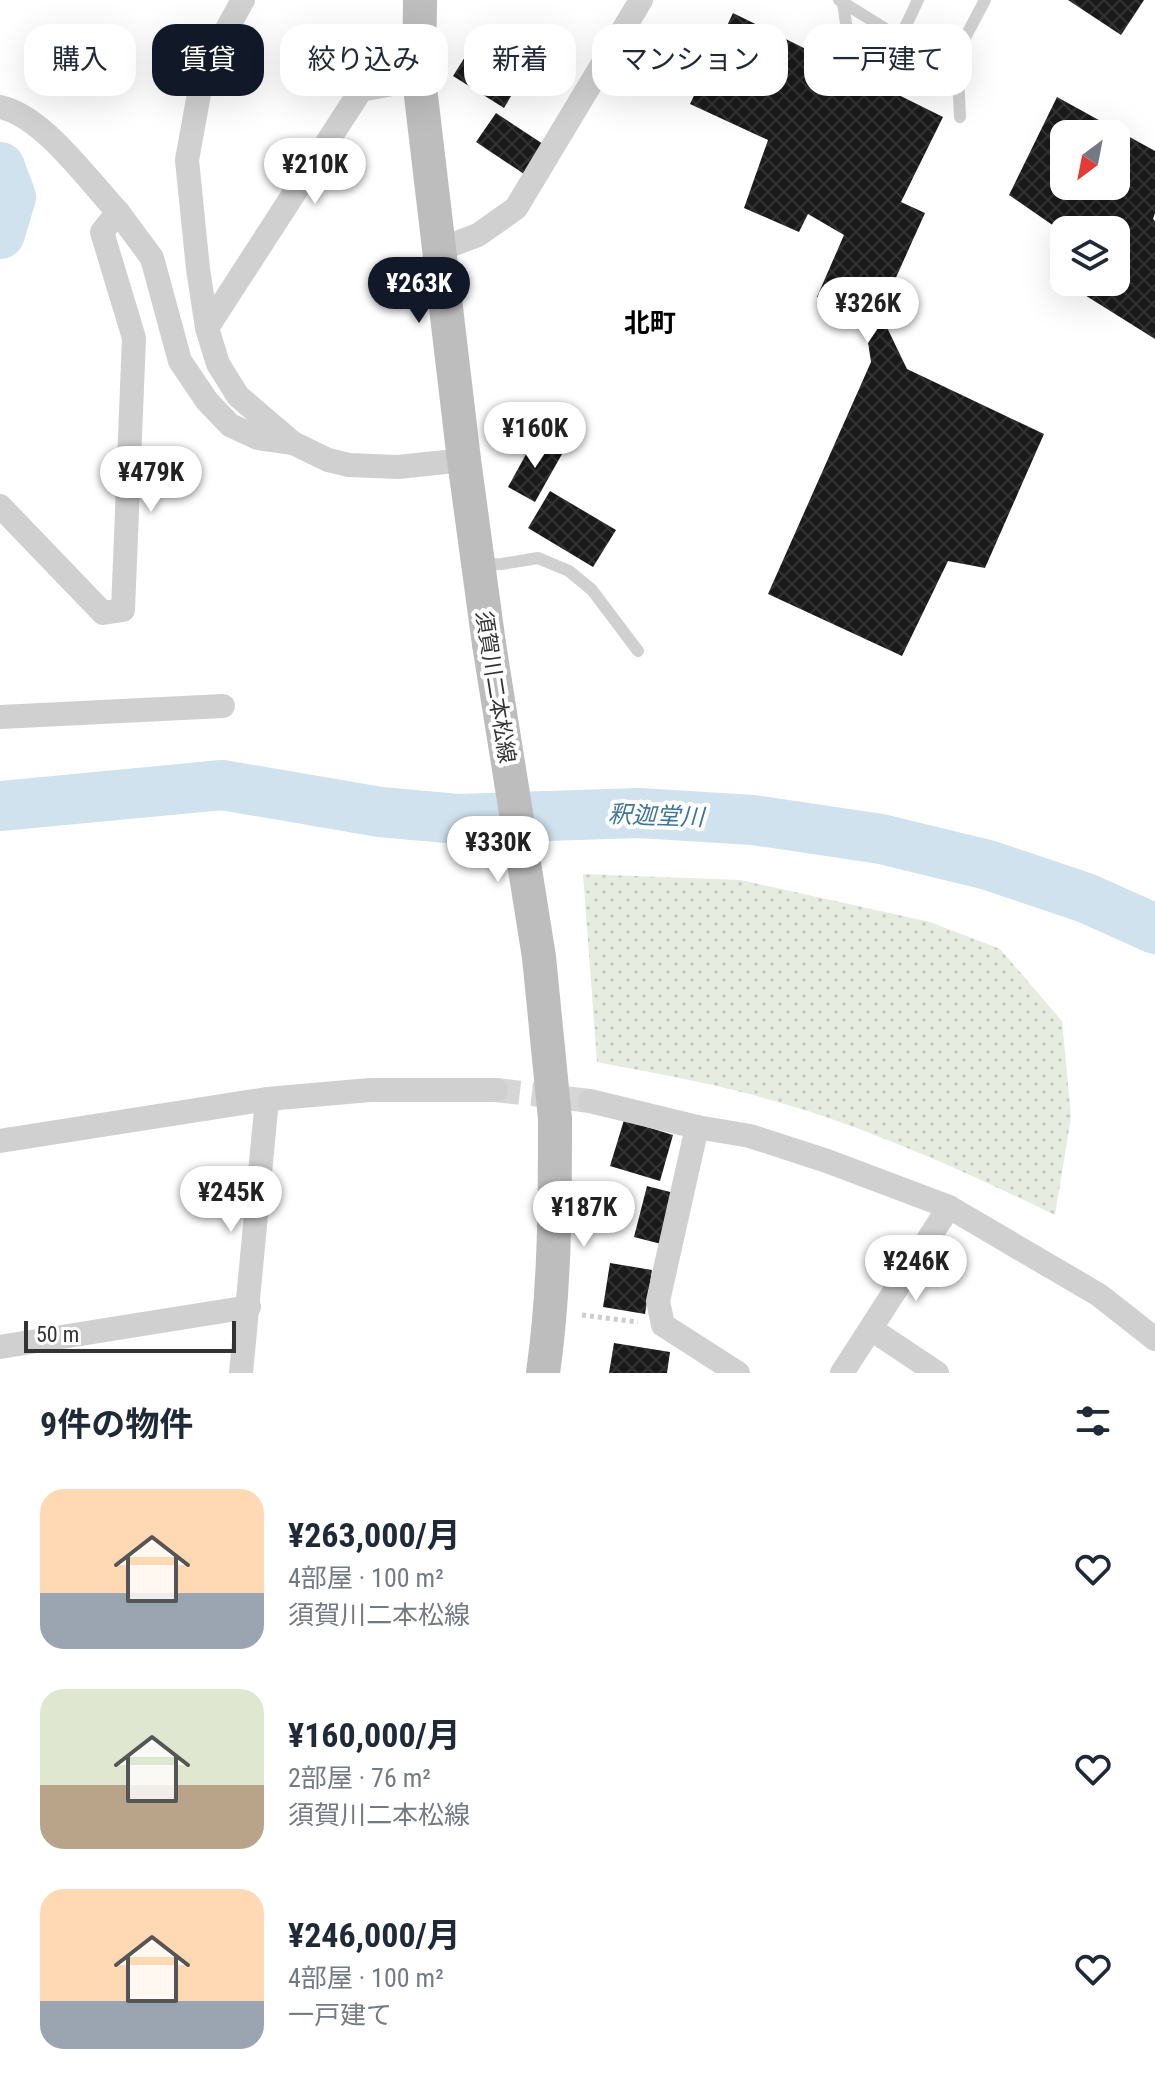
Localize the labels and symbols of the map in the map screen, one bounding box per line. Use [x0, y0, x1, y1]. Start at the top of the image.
north arrow [1050, 120, 1130, 200]
pin: ¥210K [259, 138, 371, 206]
pin: ¥263K [363, 257, 475, 325]
pin: ¥326K [812, 277, 924, 345]
district label: 北町 [624, 308, 676, 338]
pin: ¥160K [479, 402, 591, 470]
pin: ¥479K [95, 446, 207, 514]
street label: 須賀川二本松線 [471, 609, 520, 765]
water label: 釈迦堂川 [608, 800, 707, 832]
pin: ¥330K [442, 816, 554, 884]
pin: ¥245K [175, 1166, 287, 1234]
pin: ¥187K [528, 1181, 640, 1249]
pin: ¥246K [860, 1235, 972, 1303]
scale bar [24, 1317, 236, 1353]

